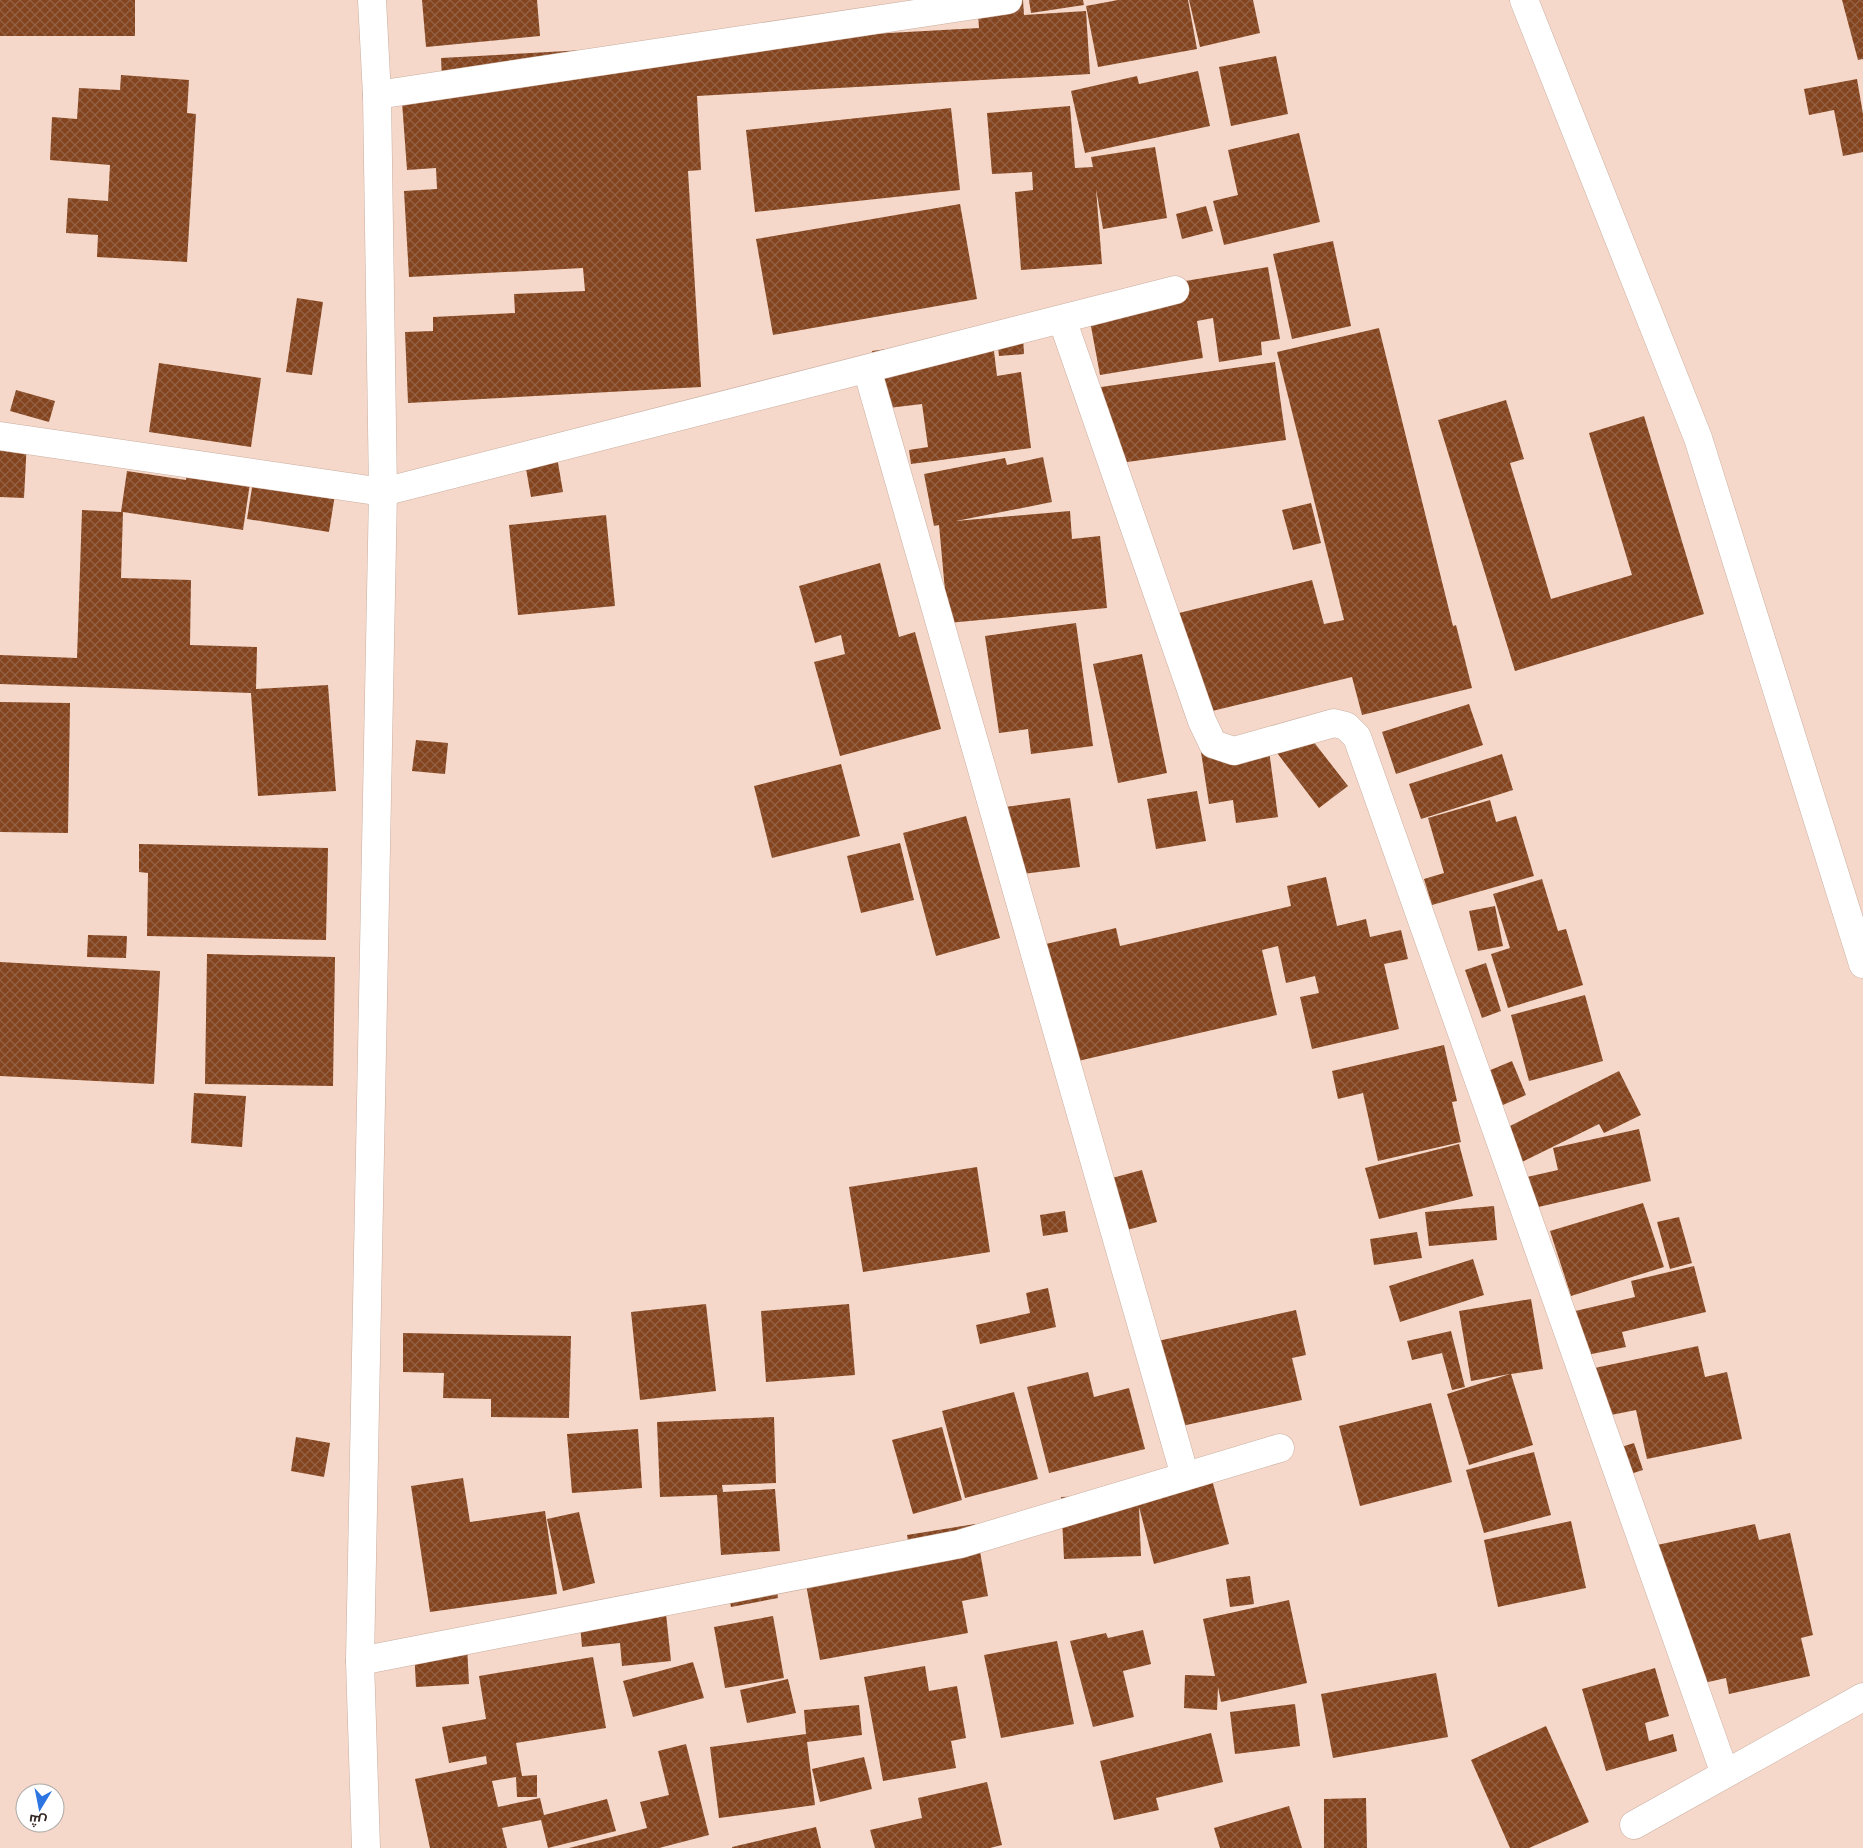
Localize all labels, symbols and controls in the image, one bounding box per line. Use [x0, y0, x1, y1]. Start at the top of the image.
north arrow [15, 1783, 65, 1833]
text: ش [27, 1810, 48, 1831]

